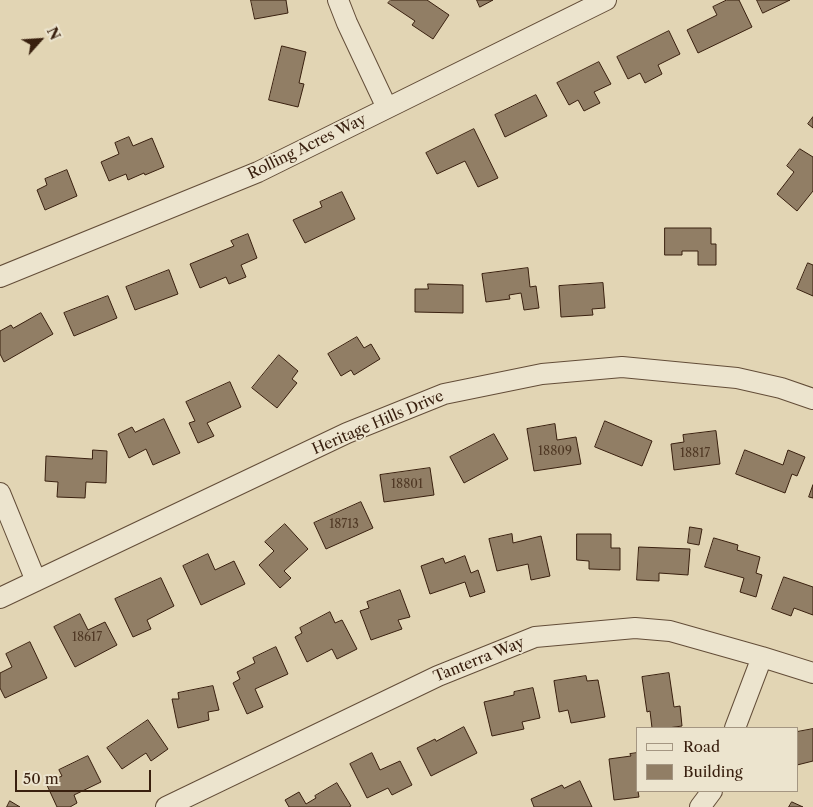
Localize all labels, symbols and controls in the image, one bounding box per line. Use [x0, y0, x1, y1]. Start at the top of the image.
north arrow [15, 15, 65, 65]
text: N [43, 24, 64, 43]
street label: Rolling Acres Way [245, 111, 369, 183]
street label: Heritage Hills Drive [310, 387, 446, 459]
house number: 18809 [538, 445, 572, 459]
house number: 18817 [680, 447, 710, 461]
house number: 18801 [391, 478, 423, 492]
house number: 18713 [329, 518, 359, 532]
house number: 18617 [72, 631, 102, 645]
street label: Tanterra Way [431, 634, 527, 686]
legend [636, 727, 798, 792]
text: Road [683, 737, 720, 756]
scale bar [18, 760, 154, 792]
text: Building [683, 762, 743, 781]
text: 50 m [23, 769, 59, 788]

